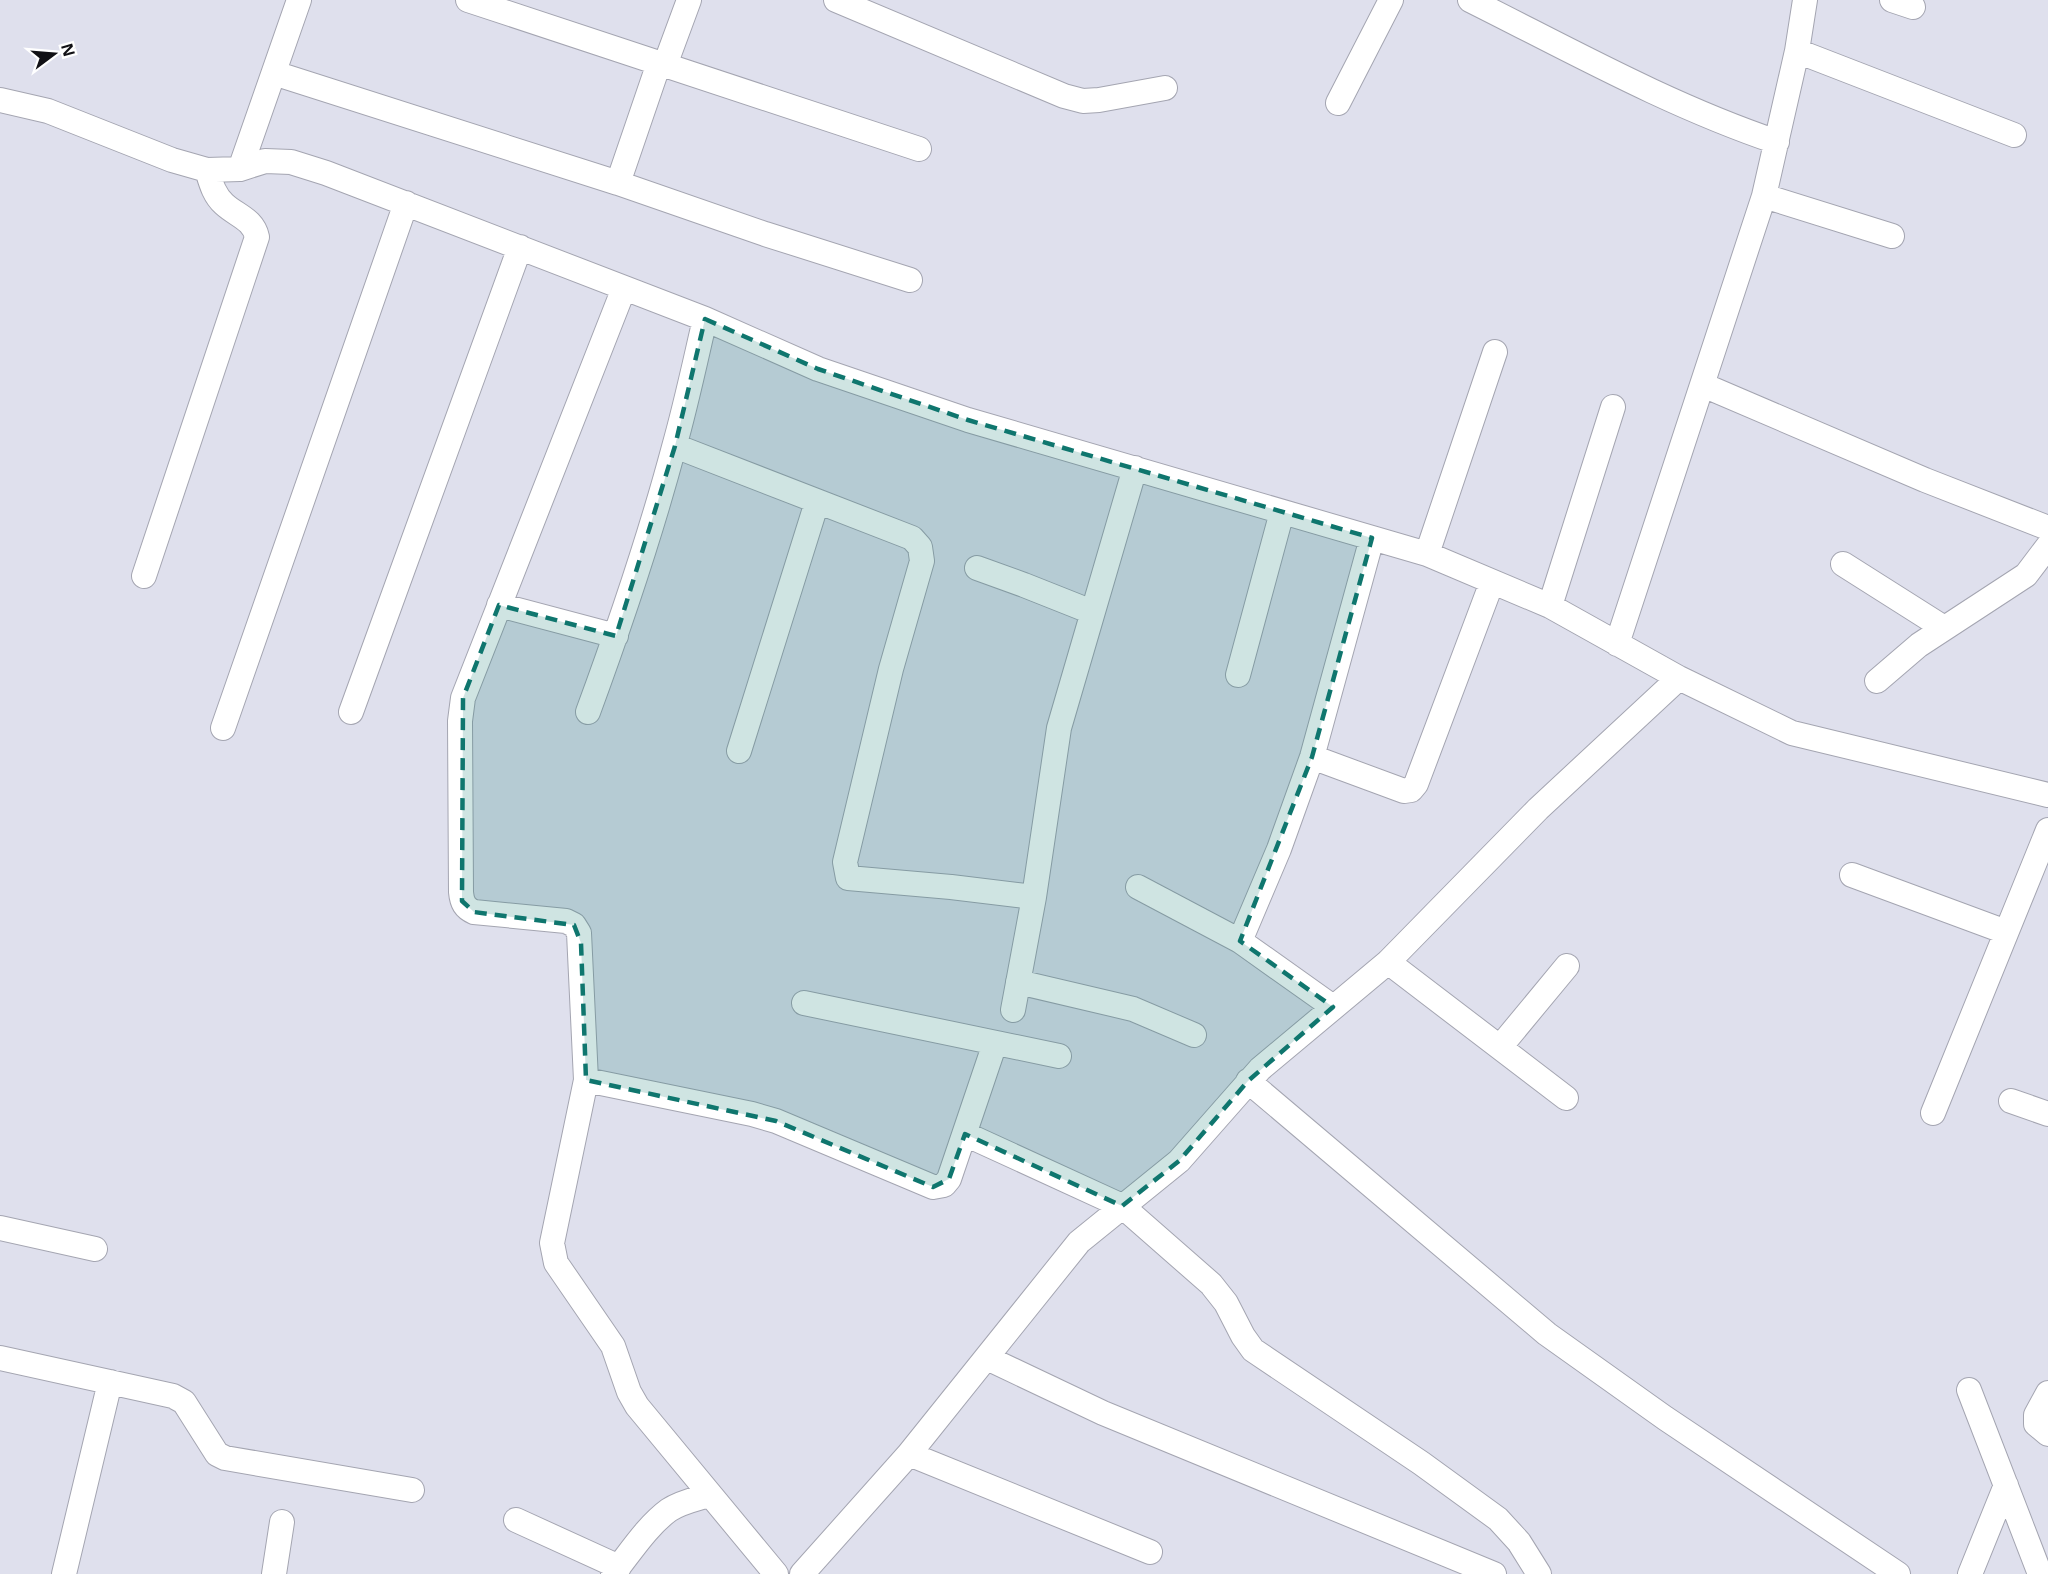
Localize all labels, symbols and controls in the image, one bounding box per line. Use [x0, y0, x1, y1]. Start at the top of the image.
north arrow [24, 24, 84, 84]
text: N [56, 41, 81, 59]

